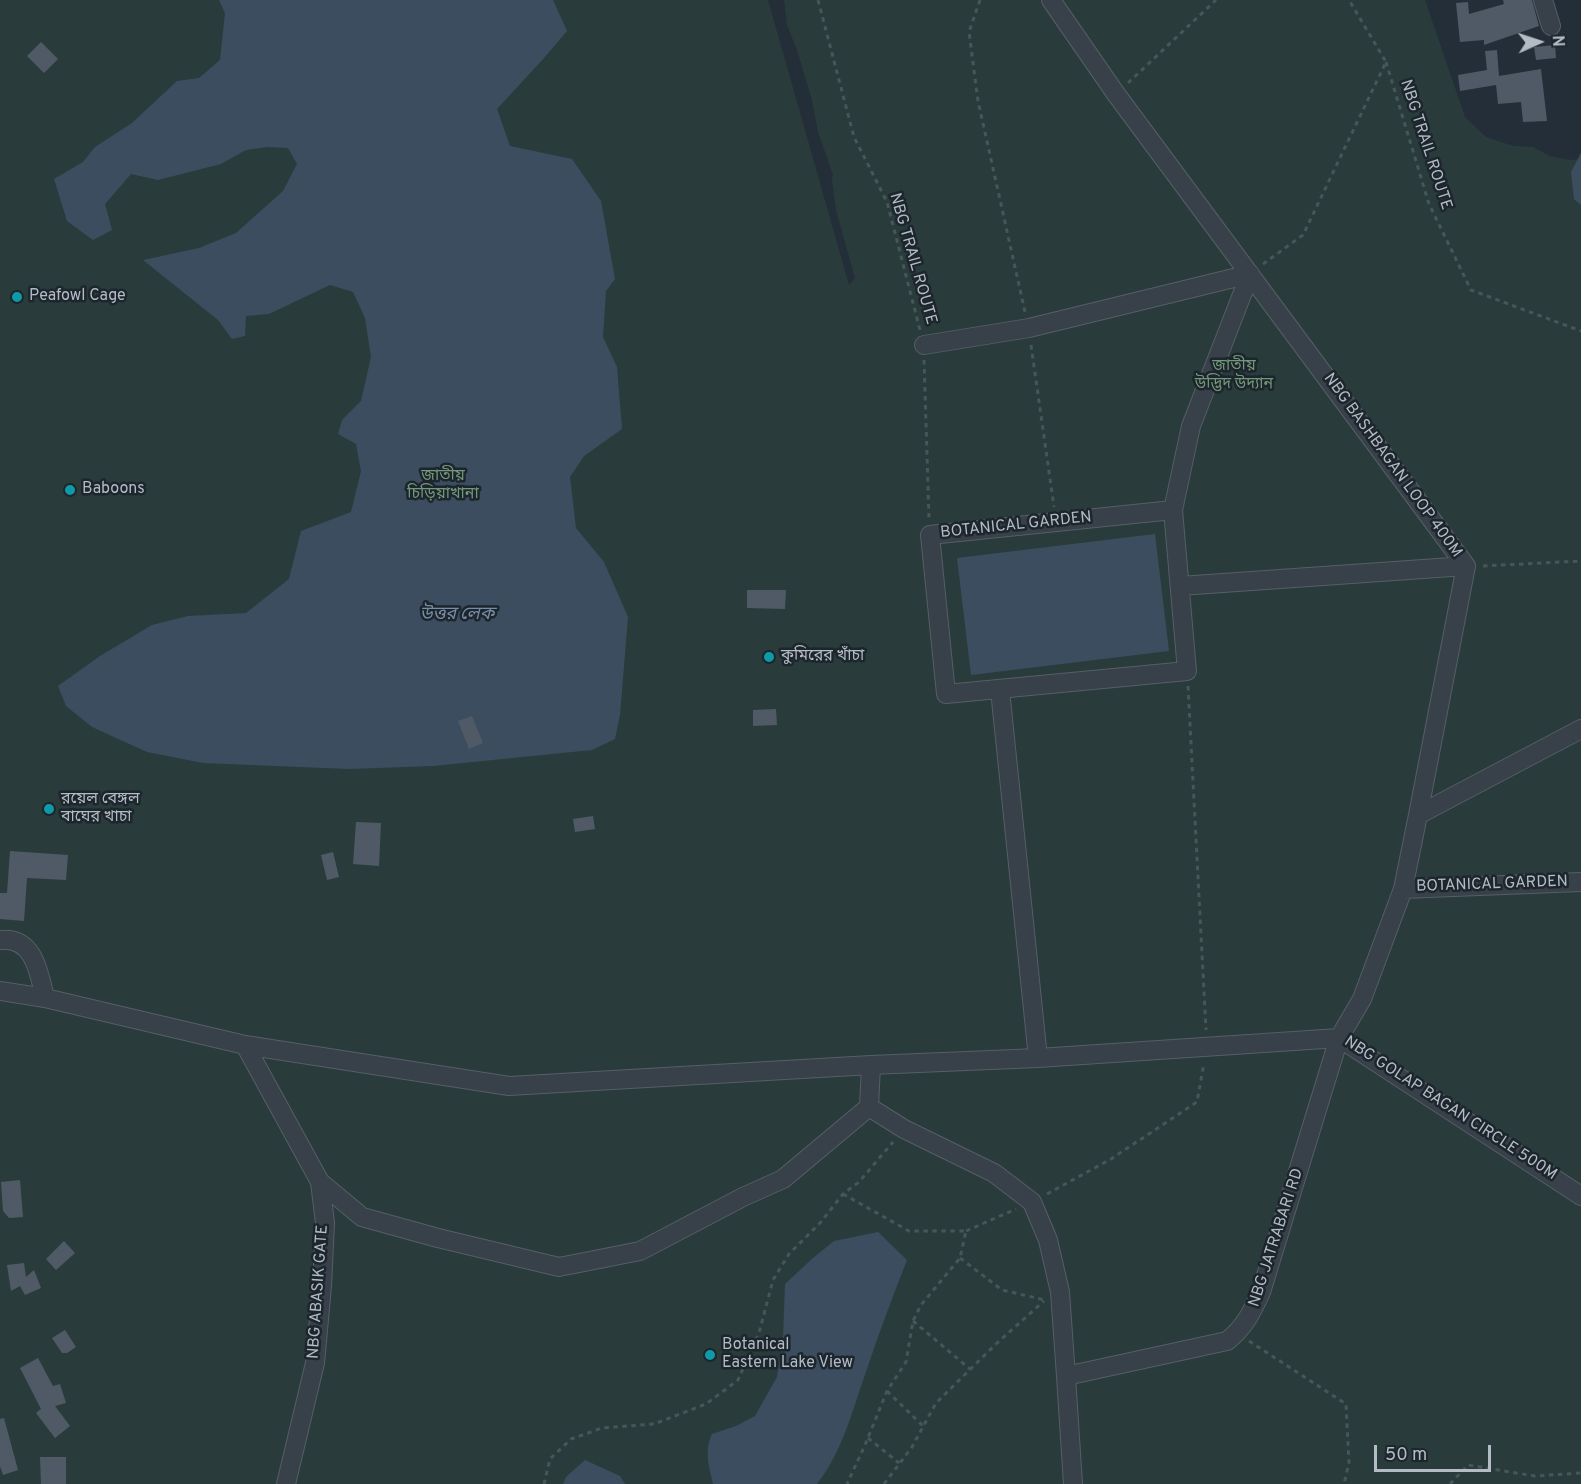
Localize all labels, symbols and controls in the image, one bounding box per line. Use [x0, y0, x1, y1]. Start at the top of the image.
north arrow [1509, 12, 1569, 72]
text: N [1547, 35, 1567, 47]
street label: NBG TRAIL ROUTE [1395, 77, 1455, 213]
street label: NBG TRAIL ROUTE [884, 191, 940, 327]
place label: Peafowl Cage [29, 287, 126, 307]
marker: Peafowl Cage [10, 290, 24, 304]
park label: জাতীয় উদ্ভিদ উদ্যান [1195, 357, 1273, 395]
street label: NBG BASHBAGAN LOOP 400M [1319, 370, 1465, 562]
park label: জাতীয় চিড়িয়াখানা [407, 467, 479, 505]
place label: Baboons [82, 480, 145, 500]
marker: Baboons [63, 483, 77, 497]
street label: BOTANICAL GARDEN [939, 509, 1093, 543]
water label: উত্তর লেক [420, 604, 494, 626]
place label: কুমিরের খাঁচা [781, 647, 864, 667]
marker: কুমিরের খাঁচা [762, 650, 776, 664]
place label: রয়েল বেঙ্গল বাঘের খাচা [61, 790, 140, 828]
marker: রয়েল বেঙ্গল বাঘের খাচা [42, 802, 56, 816]
street label: BOTANICAL GARDEN [1416, 873, 1568, 897]
street label: NBG GOLAP BAGAN CIRCLE 500M [1340, 1033, 1560, 1185]
street label: NBG JATRABARI RD [1246, 1166, 1308, 1310]
street label: NBG ABASIK GATE [305, 1224, 333, 1360]
place label: Botanical Eastern Lake View [722, 1336, 853, 1374]
marker: Botanical Eastern Lake View [703, 1348, 717, 1362]
scale bar [1377, 1433, 1494, 1471]
text: 50 m [1385, 1444, 1427, 1467]

